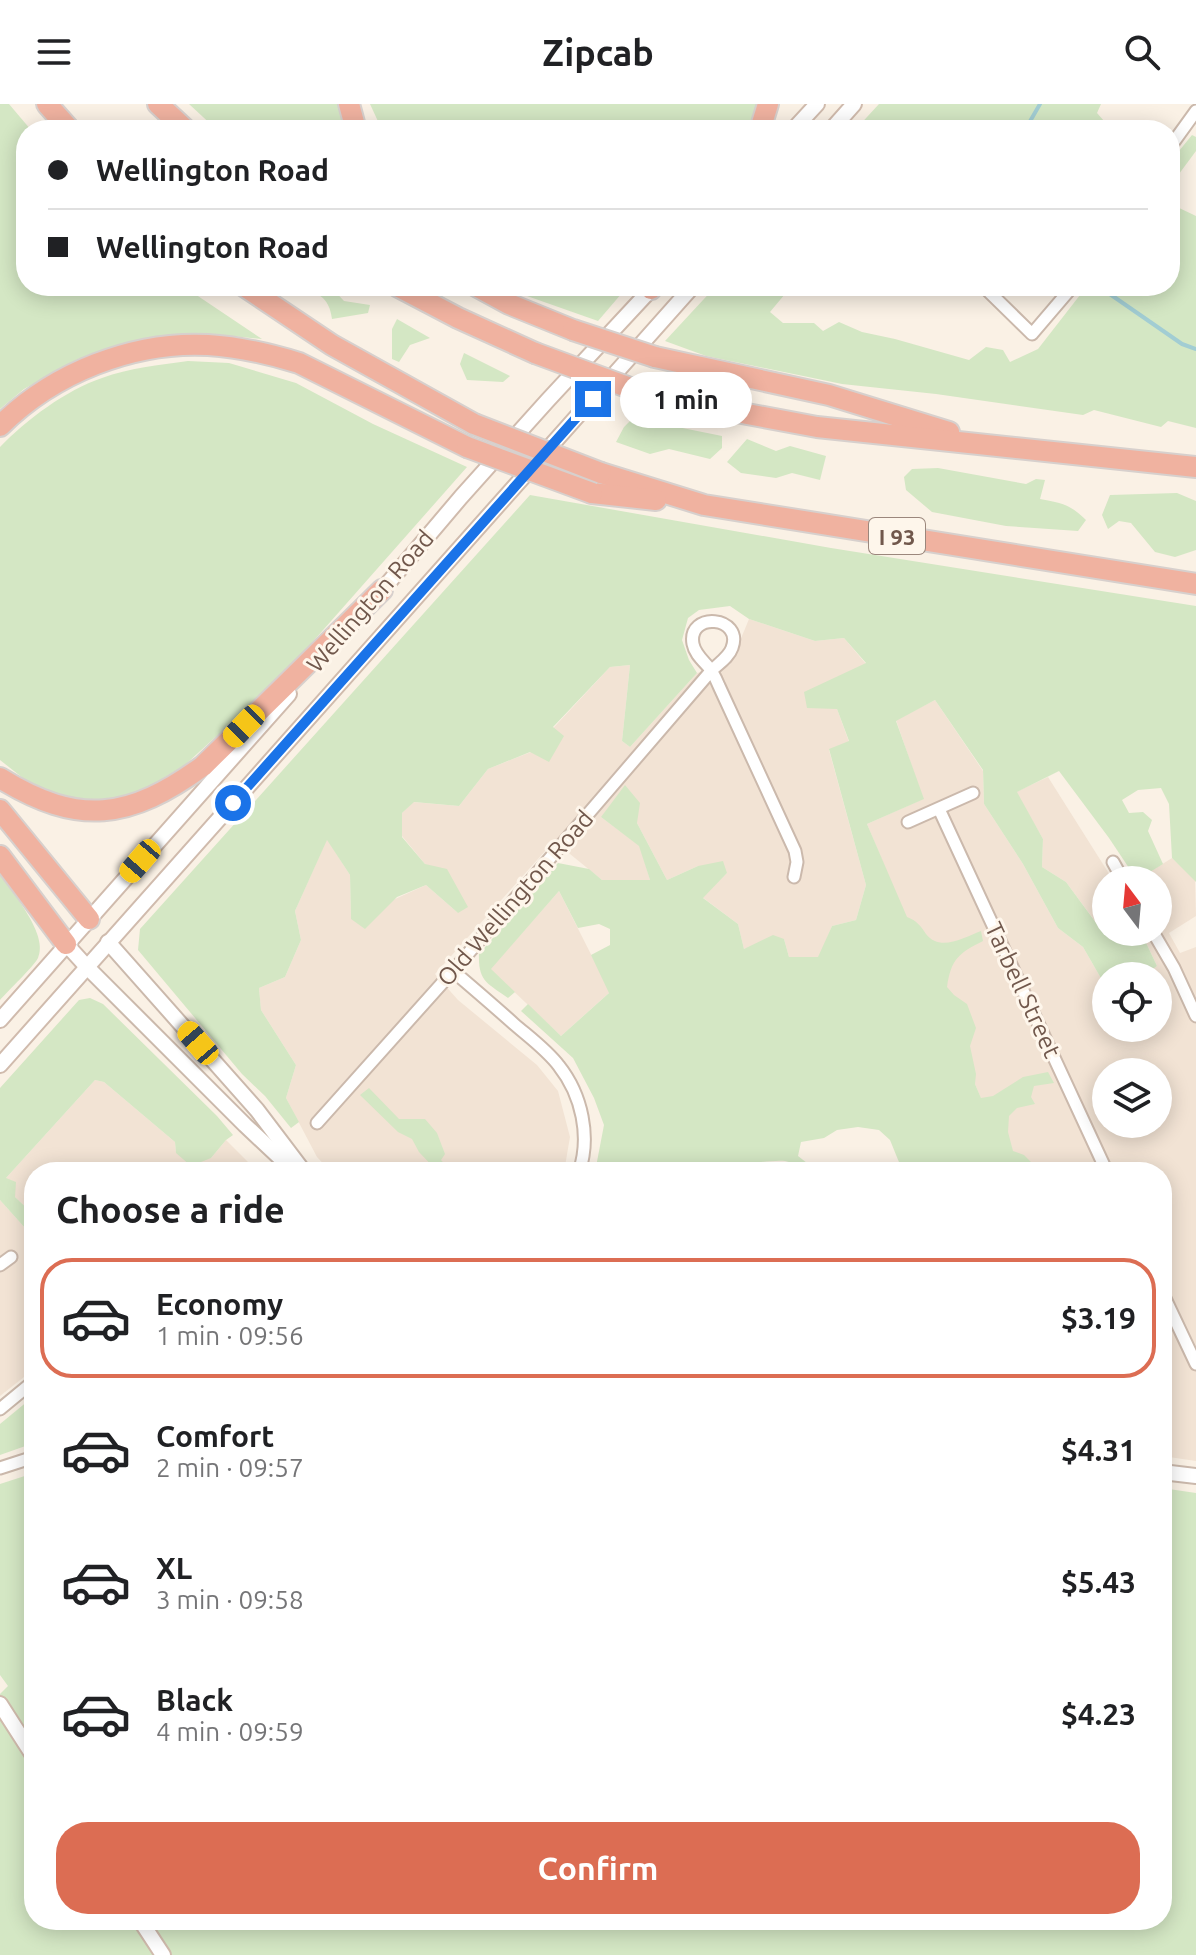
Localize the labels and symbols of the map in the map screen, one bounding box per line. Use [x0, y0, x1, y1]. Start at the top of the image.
callout: 1 min [621, 371, 753, 427]
route end [575, 381, 611, 417]
road number: I 93 [869, 518, 925, 554]
street label: Wellington Road [301, 525, 439, 677]
car [219, 700, 269, 752]
route start [215, 785, 251, 821]
street label: Old Wellington Road [432, 805, 598, 991]
car [115, 835, 165, 887]
north arrow [1092, 866, 1172, 946]
street label: Tarbell Street [980, 918, 1066, 1062]
car [173, 1017, 223, 1069]

